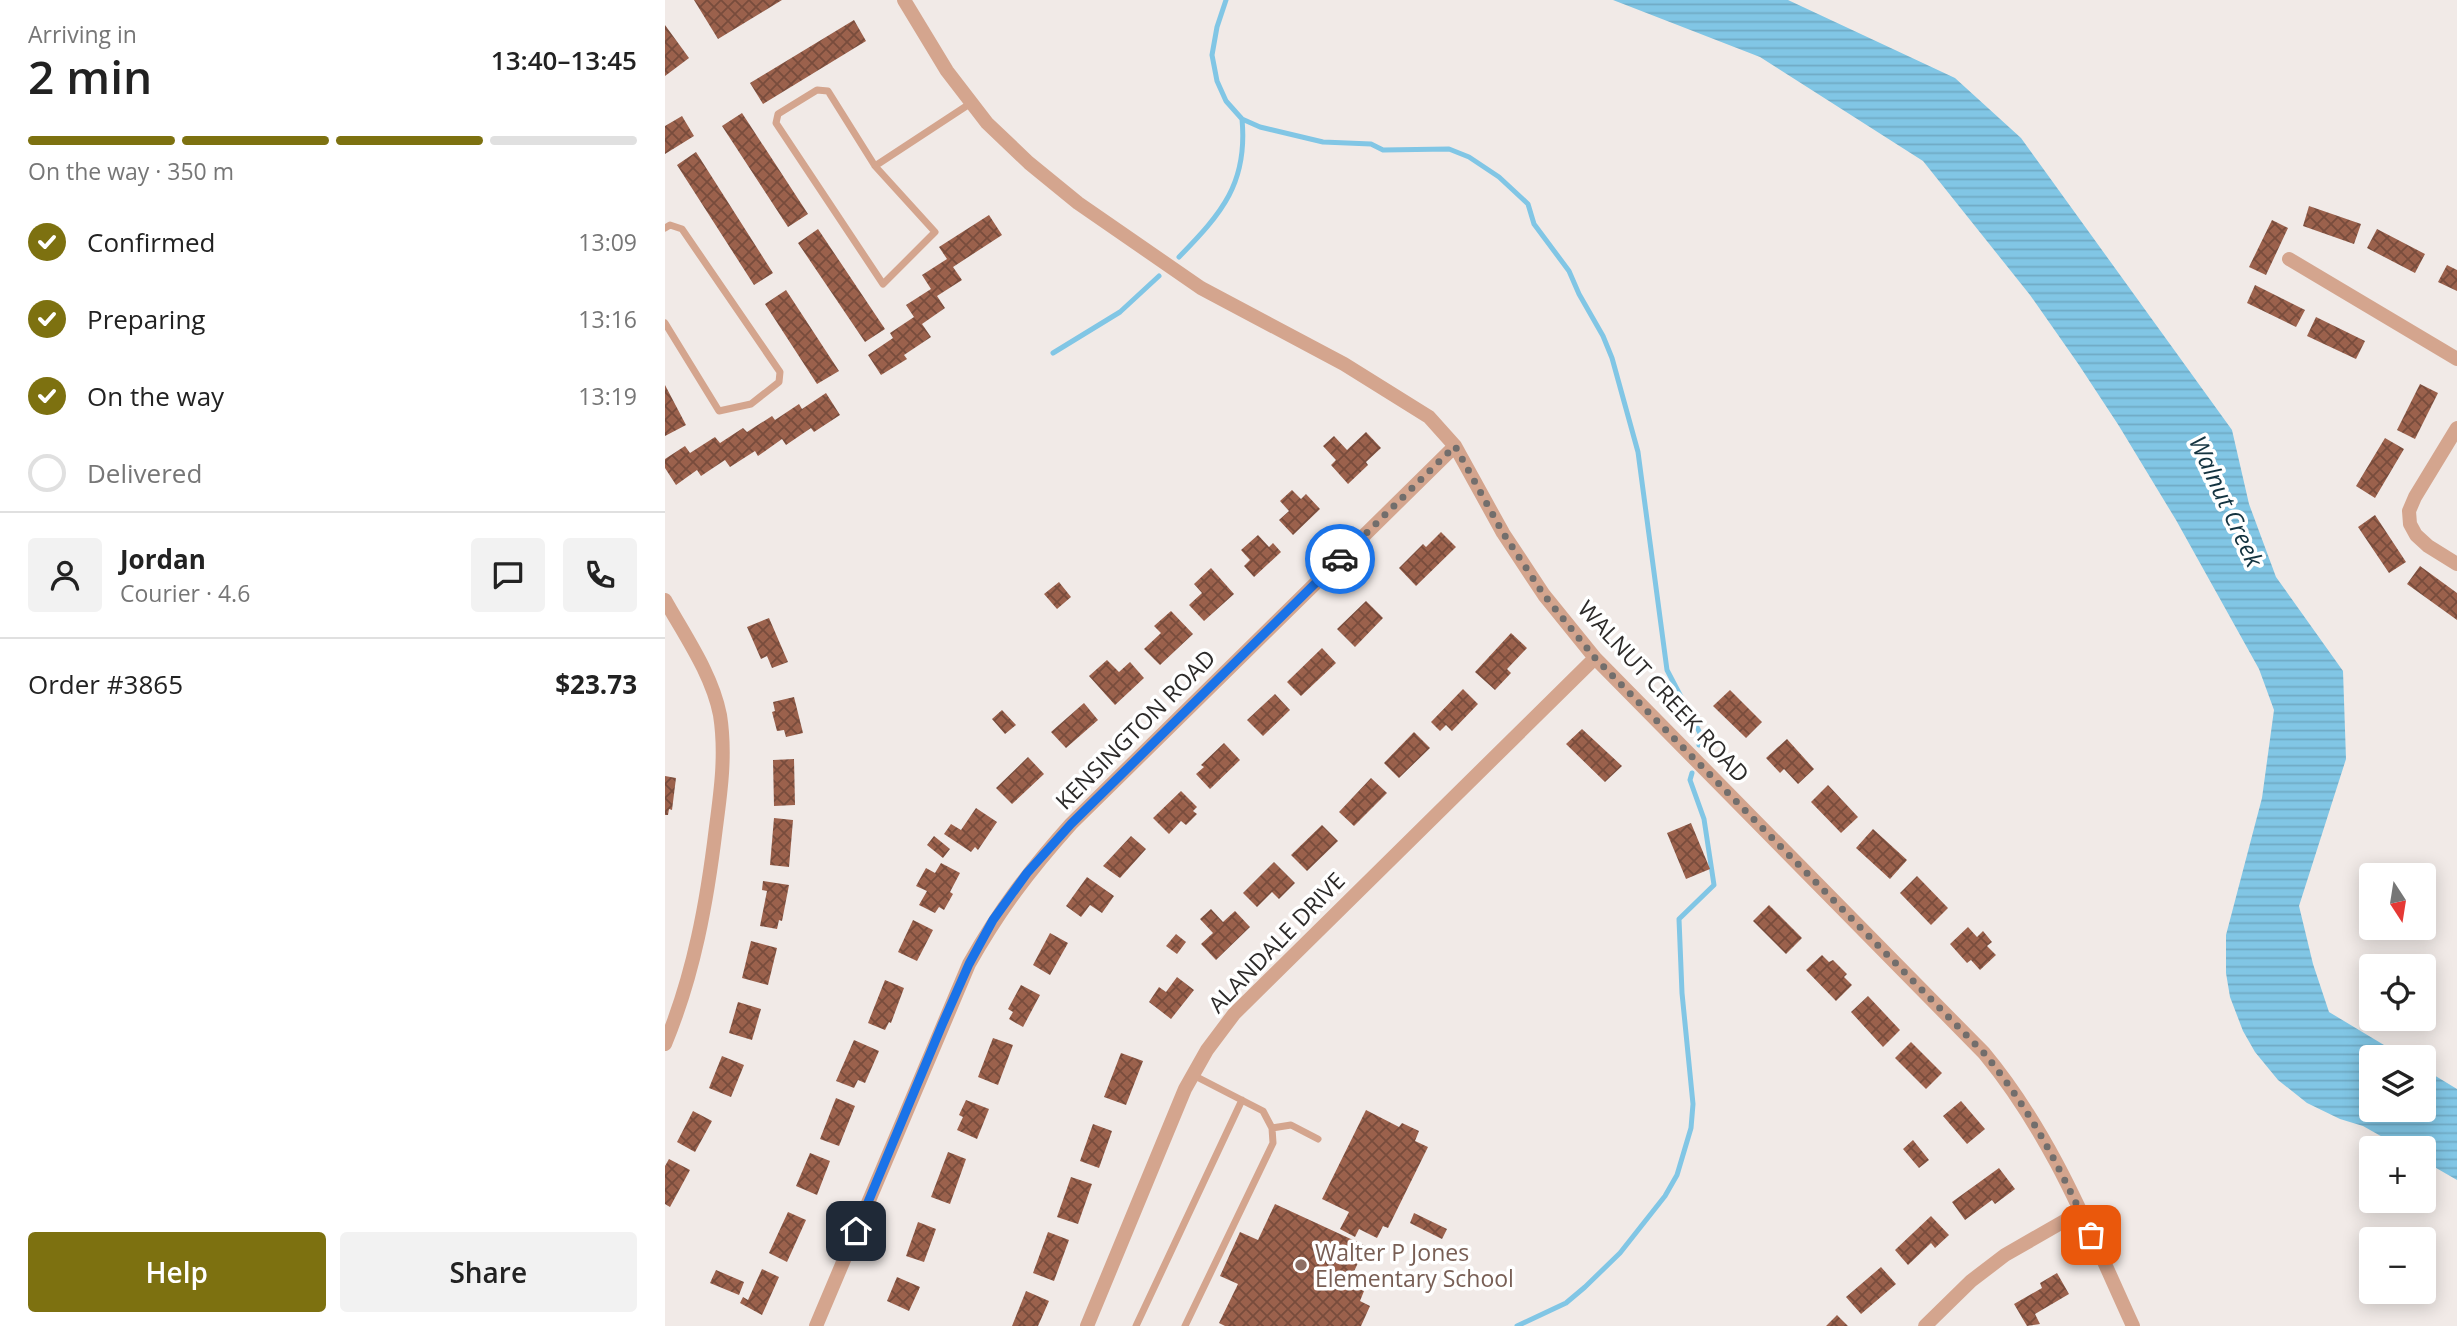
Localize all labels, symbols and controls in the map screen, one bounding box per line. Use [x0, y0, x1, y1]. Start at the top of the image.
text: Arriving in [28, 18, 137, 50]
text: 13:40–13:45 [491, 42, 637, 78]
text: 2 min [28, 45, 152, 107]
text: On the way · 350 m [28, 155, 234, 187]
icon: check [28, 223, 66, 261]
text: Confirmed [87, 224, 215, 260]
text: 13:09 [578, 226, 637, 258]
icon: check [28, 300, 66, 338]
text: Preparing [87, 301, 205, 337]
text: 13:16 [578, 303, 637, 335]
icon: check [28, 377, 66, 415]
text: On the way [87, 378, 224, 414]
text: 13:19 [578, 380, 637, 412]
water label: Walnut Creek [2182, 430, 2272, 573]
text: Delivered [87, 455, 202, 491]
courier [1305, 524, 1375, 594]
button: person [28, 538, 102, 612]
button: chat [471, 538, 545, 612]
button: phone [563, 538, 637, 612]
icon: car [1321, 540, 1359, 578]
text: Jordan [120, 541, 206, 577]
text: Courier · 4.6 [120, 577, 250, 609]
street label: WALNUT CREEK ROAD [1571, 593, 1757, 789]
street label: KENSINGTON ROAD [1048, 642, 1222, 816]
text: Order #3865 [28, 666, 183, 702]
text: $23.73 [555, 666, 637, 702]
north arrow [2359, 863, 2436, 940]
map controls [2359, 863, 2436, 1304]
street label: ALANDALE DRIVE [1201, 865, 1351, 1019]
button: locate [2359, 954, 2436, 1031]
button: layers [2359, 1045, 2436, 1122]
button: + [2359, 1136, 2436, 1213]
pin [826, 1201, 886, 1261]
pin [2061, 1205, 2121, 1265]
icon: home [837, 1212, 875, 1250]
icon: bag [2072, 1216, 2110, 1254]
button: − [2359, 1227, 2436, 1304]
button: Help [28, 1232, 326, 1312]
button: Share [340, 1232, 637, 1312]
place label: Walter P Jones Elementary School [1315, 1236, 1514, 1294]
marker: Walter P Jones Elementary School [1293, 1257, 1309, 1273]

